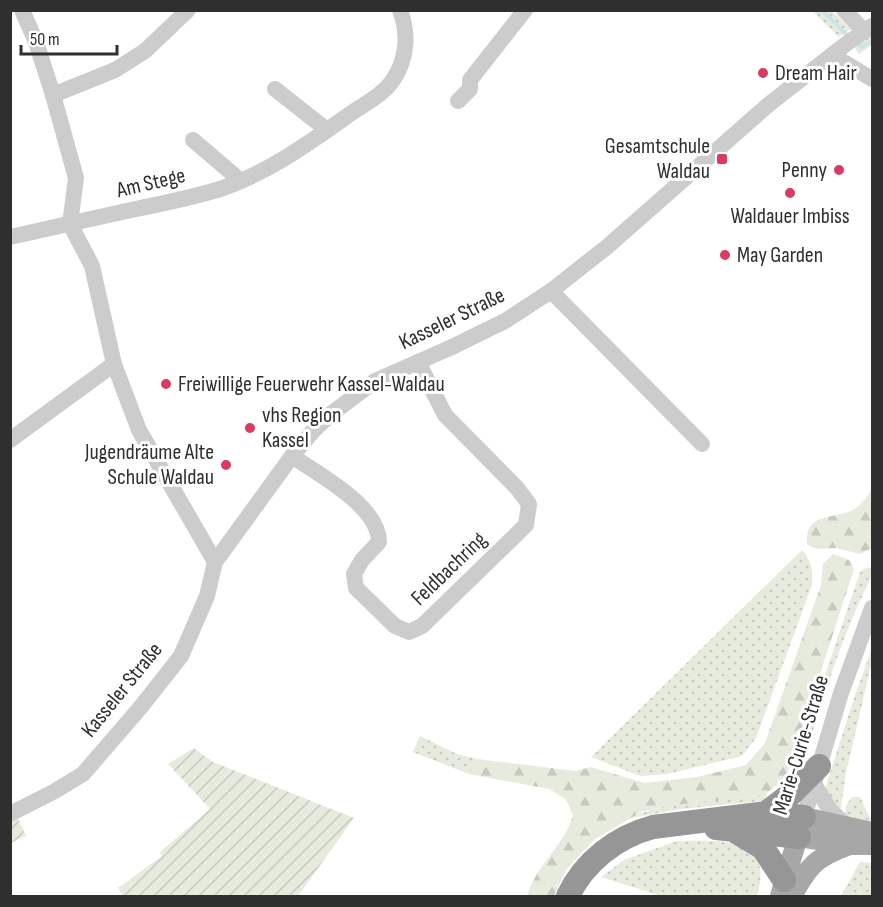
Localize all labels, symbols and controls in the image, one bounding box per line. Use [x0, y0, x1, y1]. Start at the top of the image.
scale bar [21, 18, 117, 56]
text: 50 m [30, 29, 60, 50]
place label: Dream Hair [775, 60, 857, 87]
marker: Dream Hair [756, 66, 770, 80]
place label: Gesamtschule Waldau [605, 133, 710, 185]
marker: Gesamtschule Waldau [715, 152, 729, 166]
place label: Penny [782, 157, 828, 184]
street label: Am Stege [113, 162, 188, 204]
marker: Penny [832, 163, 846, 177]
marker: Waldauer Imbiss [783, 186, 797, 200]
place label: Waldauer Imbiss [730, 203, 850, 230]
place label: May Garden [737, 242, 823, 269]
marker: May Garden [718, 248, 732, 262]
street label: Kasseler Straße [395, 282, 509, 356]
place label: Freiwillige Feuerwehr Kassel-Waldau [178, 371, 445, 398]
marker: Freiwillige Feuerwehr Kassel-Waldau [159, 377, 173, 391]
place label: vhs Region Kassel [262, 402, 342, 454]
marker: vhs Region Kassel [243, 421, 257, 435]
place label: Jugendräume Alte Schule Waldau [84, 439, 214, 491]
marker: Jugendräume Alte Schule Waldau [219, 458, 233, 472]
street label: Feldbachring [406, 526, 493, 612]
street label: Kasseler Straße [76, 637, 168, 743]
street label: Marie-Curie-Straße [767, 672, 835, 818]

